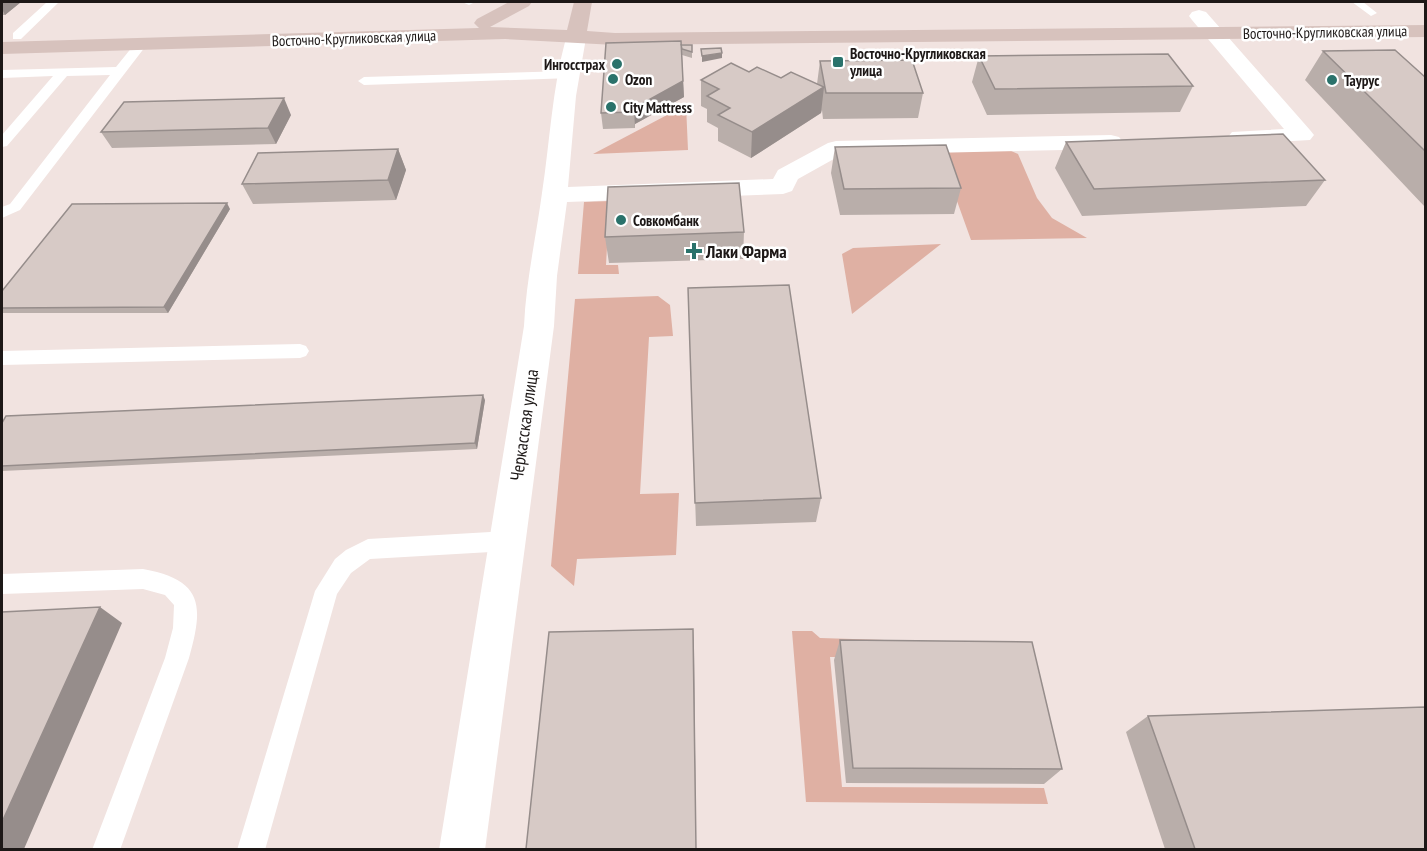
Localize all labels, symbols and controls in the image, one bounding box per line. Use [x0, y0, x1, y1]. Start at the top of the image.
street label: Восточно-Кругликовская улица [1243, 21, 1407, 43]
street label: Восточно-Кругликовская улица [272, 26, 436, 50]
place label: Восточно-Кругликовская улица [849, 44, 986, 80]
place label: Ингосстрах [544, 55, 605, 74]
marker: Восточно-Кругликовская улица [831, 55, 845, 69]
marker: Ингосстрах [610, 57, 624, 71]
place label: Ozon [625, 70, 652, 89]
place label: Таурус [1344, 71, 1380, 90]
marker: Ozon [606, 72, 620, 86]
marker: Таурус [1325, 73, 1339, 87]
place label: City Mattress [623, 98, 692, 117]
marker: City Mattress [604, 100, 618, 114]
place label: Совкомбанк [633, 211, 700, 230]
marker: Совкомбанк [614, 213, 628, 227]
place label: Лаки Фарма [705, 240, 787, 263]
marker: Лаки Фарма [687, 244, 701, 258]
street label: Черкасская улица [505, 368, 543, 482]

